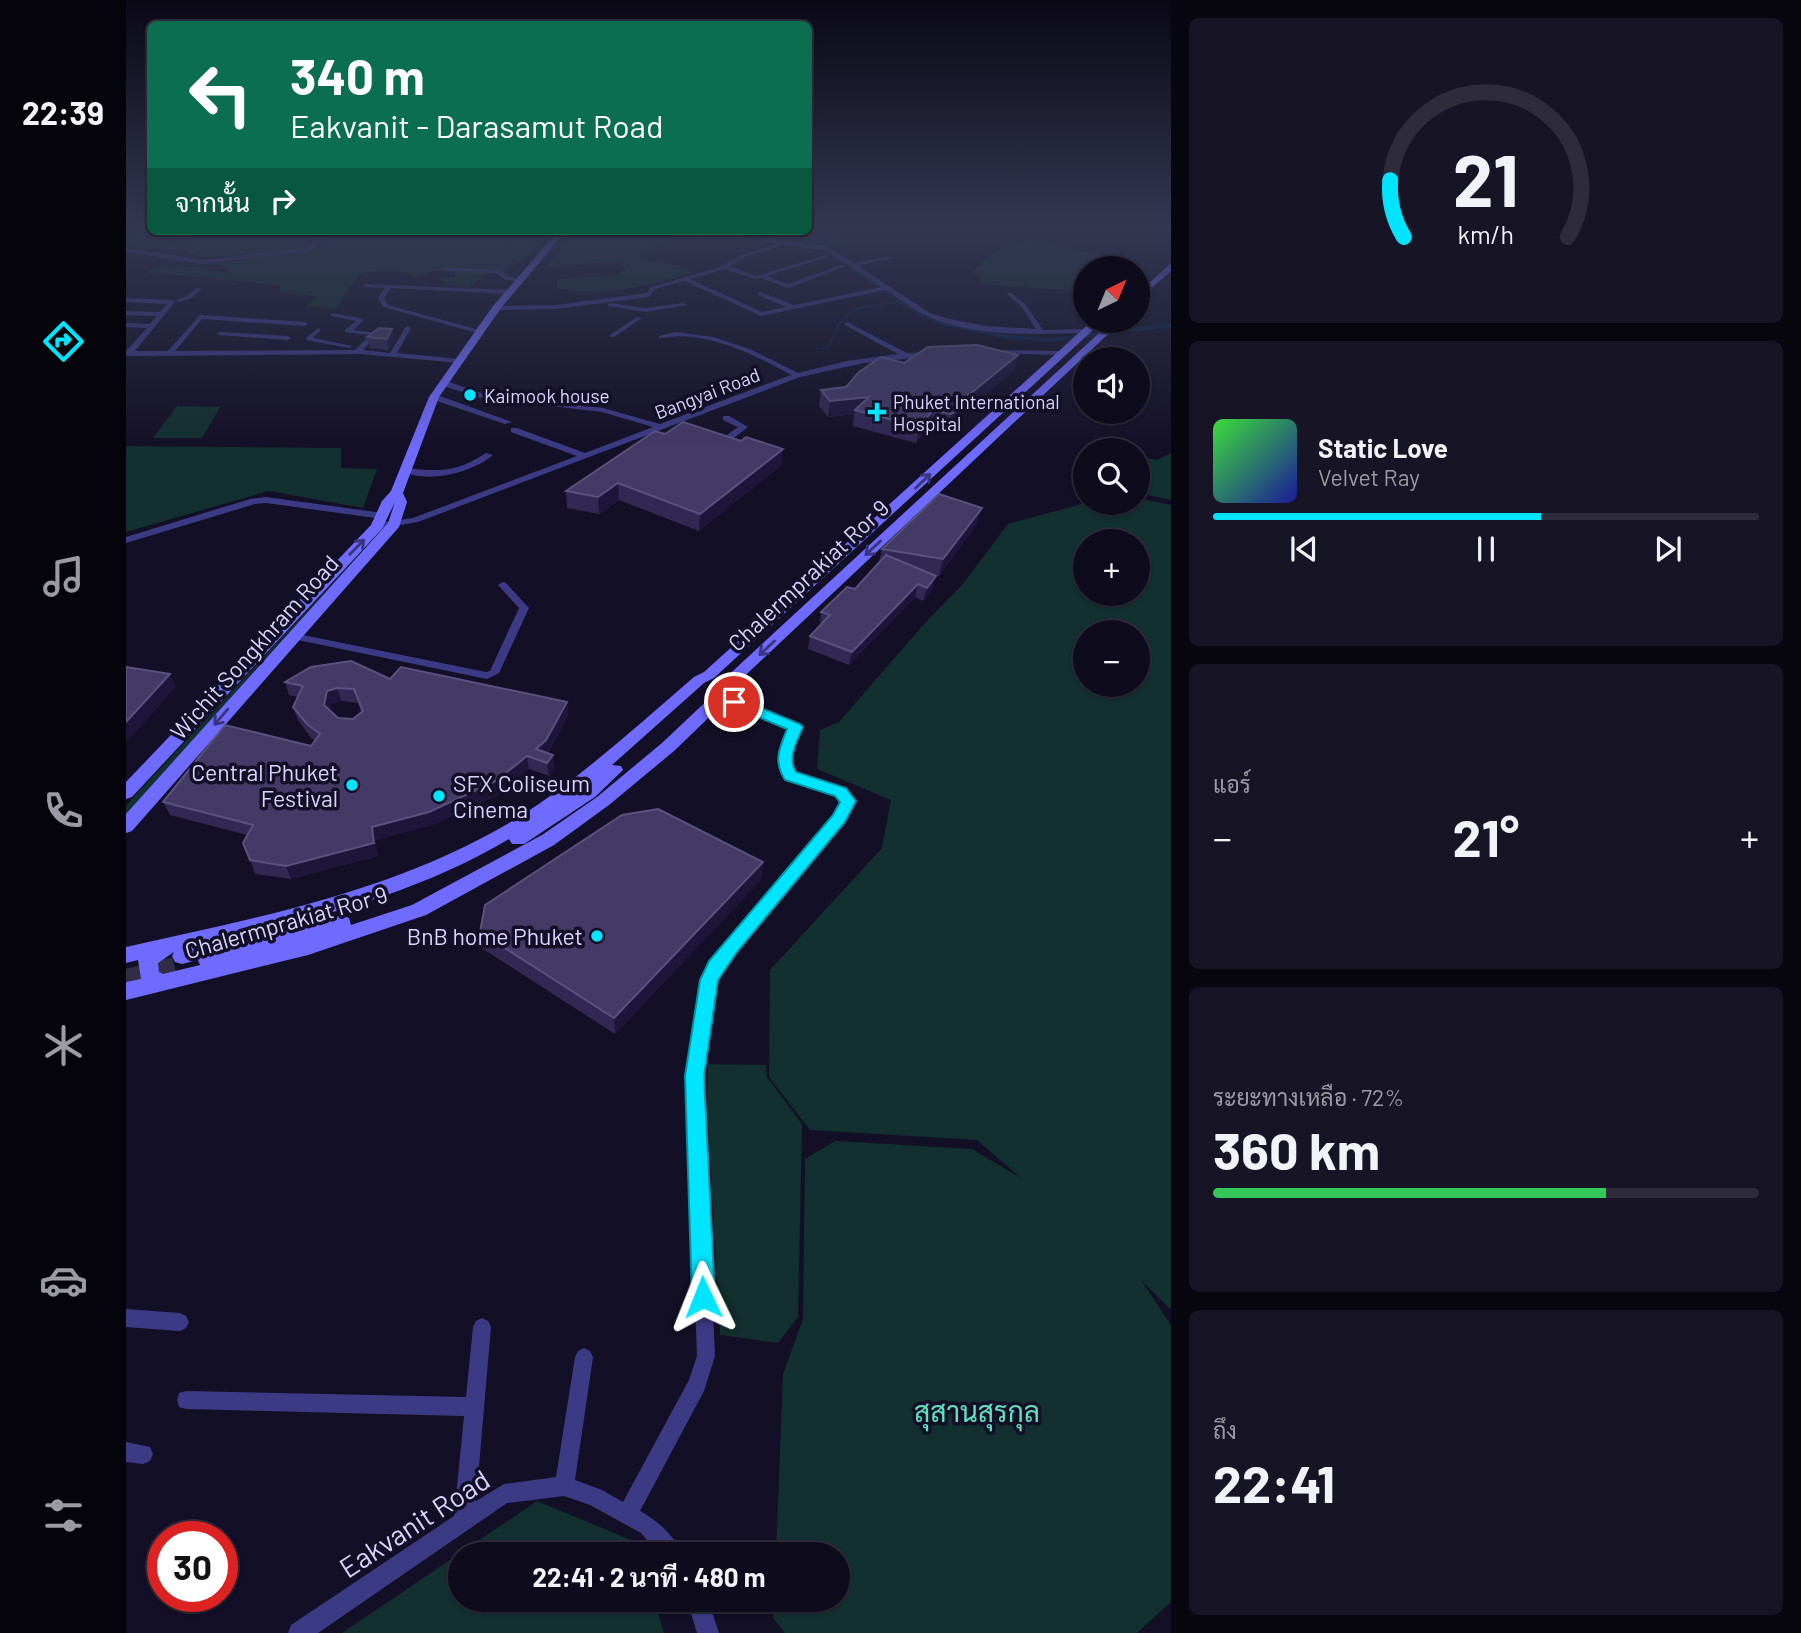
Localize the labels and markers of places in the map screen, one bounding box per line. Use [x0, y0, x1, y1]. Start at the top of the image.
place label: Kaimook house [484, 384, 610, 407]
marker: Kaimook house [462, 387, 478, 403]
place label: Phuket International Hospital [893, 390, 1060, 435]
marker: Phuket International Hospital [867, 402, 887, 422]
pin [704, 672, 764, 732]
place label: Central Phuket Festival [191, 758, 338, 812]
place label: SFX Coliseum Cinema [453, 769, 590, 823]
marker: Central Phuket Festival [344, 777, 360, 793]
marker: SFX Coliseum Cinema [431, 788, 447, 804]
place label: BnB home Phuket [407, 922, 583, 950]
marker: BnB home Phuket [589, 928, 605, 944]

